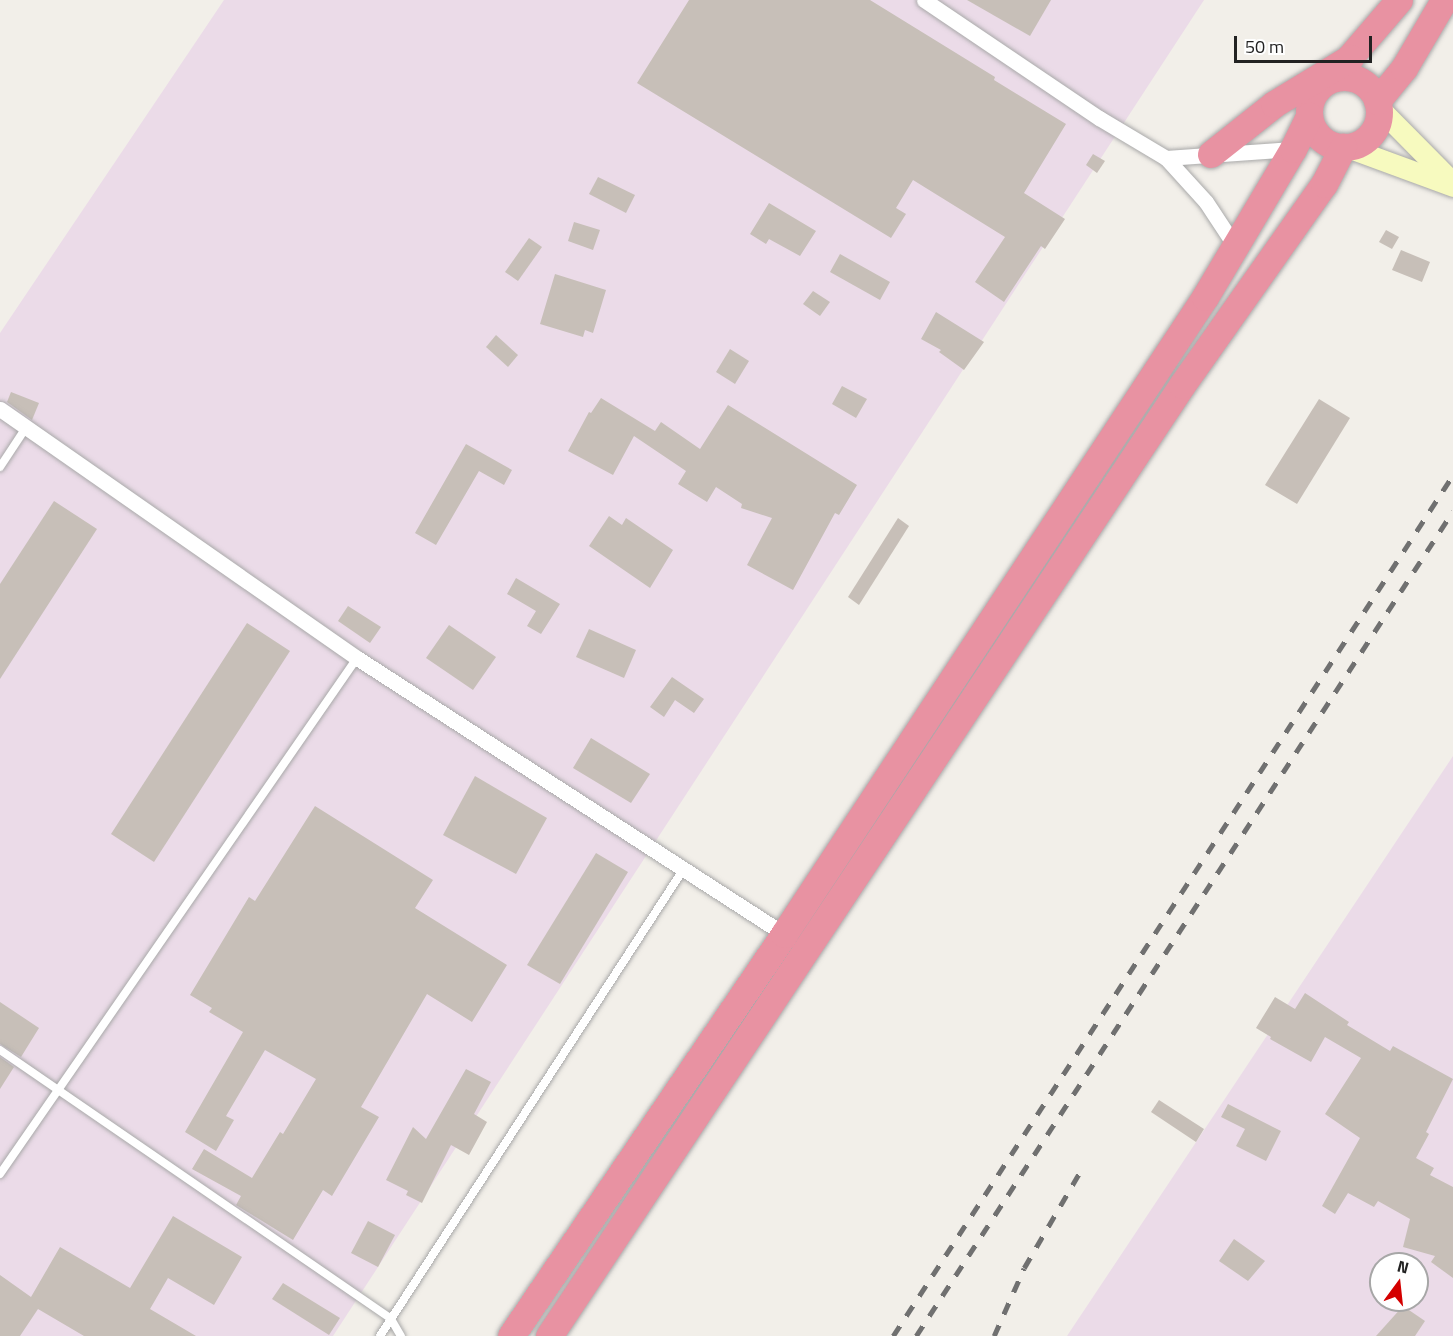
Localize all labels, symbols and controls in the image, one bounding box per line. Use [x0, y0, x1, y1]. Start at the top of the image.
scale bar [1237, 24, 1375, 62]
text: 50 m [1245, 33, 1284, 60]
north arrow [1369, 1252, 1429, 1312]
text: N [1395, 1254, 1412, 1280]

